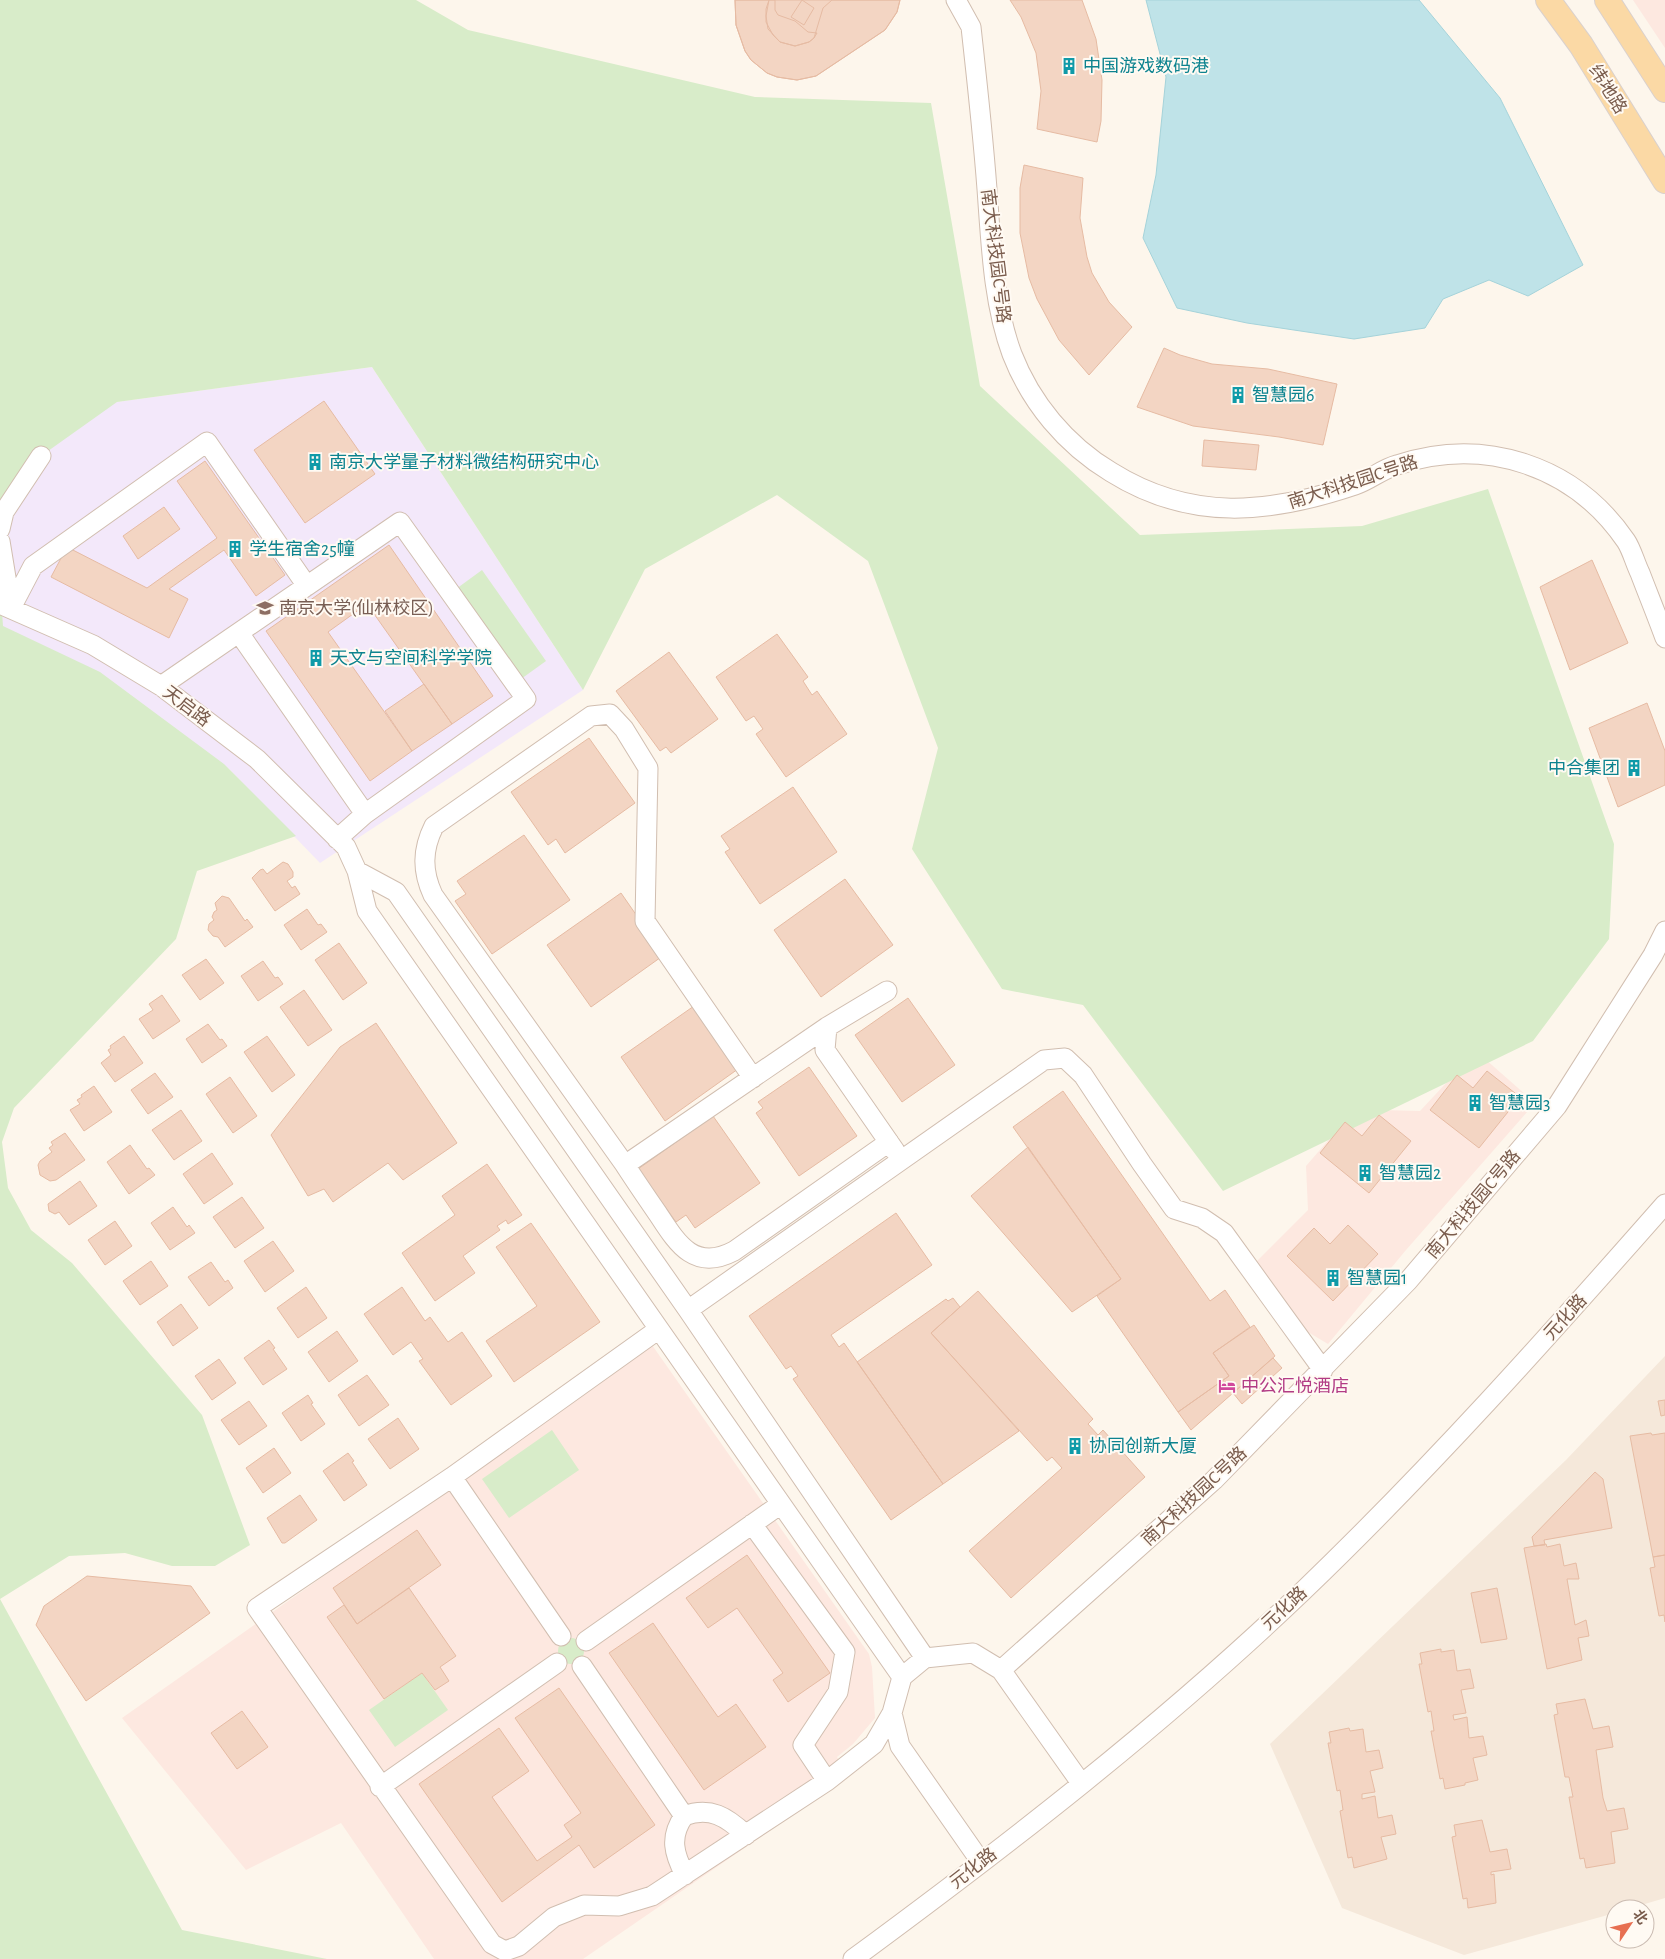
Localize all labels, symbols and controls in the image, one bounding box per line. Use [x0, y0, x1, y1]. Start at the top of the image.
building icon: 中国游戏数码港 [1059, 56, 1079, 76]
place label: 中国游戏数码港 [1083, 56, 1209, 76]
street label: 纬地路 [1585, 61, 1631, 117]
street label: 南大科技园C号路 [978, 188, 1014, 324]
building icon: 智慧园6 [1228, 385, 1248, 405]
place label: 智慧园6 [1252, 385, 1314, 405]
building icon: 南京大学量子材料微结构研究中心 [305, 452, 325, 472]
place label: 南京大学量子材料微结构研究中心 [329, 452, 599, 472]
street label: 南大科技园C号路 [1286, 452, 1420, 512]
building icon: 学生宿舍25幢 [225, 539, 245, 559]
place label: 学生宿舍25幢 [249, 539, 355, 559]
school or university icon: 南京大学(仙林校区) [255, 598, 275, 618]
place label: 南京大学(仙林校区) [279, 598, 434, 618]
building icon: 天文与空间科学学院 [306, 648, 326, 668]
place label: 天文与空间科学学院 [330, 648, 492, 668]
street label: 天启路 [159, 682, 215, 730]
place label: 中合集团 [1548, 758, 1620, 778]
building icon: 中合集团 [1624, 758, 1644, 778]
building icon: 智慧园3 [1465, 1093, 1485, 1113]
place label: 智慧园3 [1489, 1093, 1550, 1113]
street label: 南大科技园C号路 [1422, 1146, 1524, 1262]
building icon: 智慧园2 [1355, 1163, 1375, 1183]
place label: 智慧园2 [1379, 1163, 1441, 1183]
building icon: 智慧园1 [1323, 1268, 1343, 1288]
place label: 智慧园1 [1347, 1268, 1407, 1288]
street label: 元化路 [1540, 1290, 1590, 1344]
hotel icon: 中公汇悦酒店 [1217, 1376, 1237, 1396]
place label: 中公汇悦酒店 [1241, 1376, 1349, 1396]
building icon: 协同创新大厦 [1065, 1436, 1085, 1456]
place label: 协同创新大厦 [1089, 1436, 1197, 1456]
street label: 南大科技园C号路 [1138, 1443, 1250, 1549]
street label: 元化路 [1257, 1582, 1311, 1634]
street label: 元化路 [946, 1843, 1000, 1893]
north arrow [1605, 1899, 1655, 1949]
text: 北 [1630, 1907, 1650, 1927]

